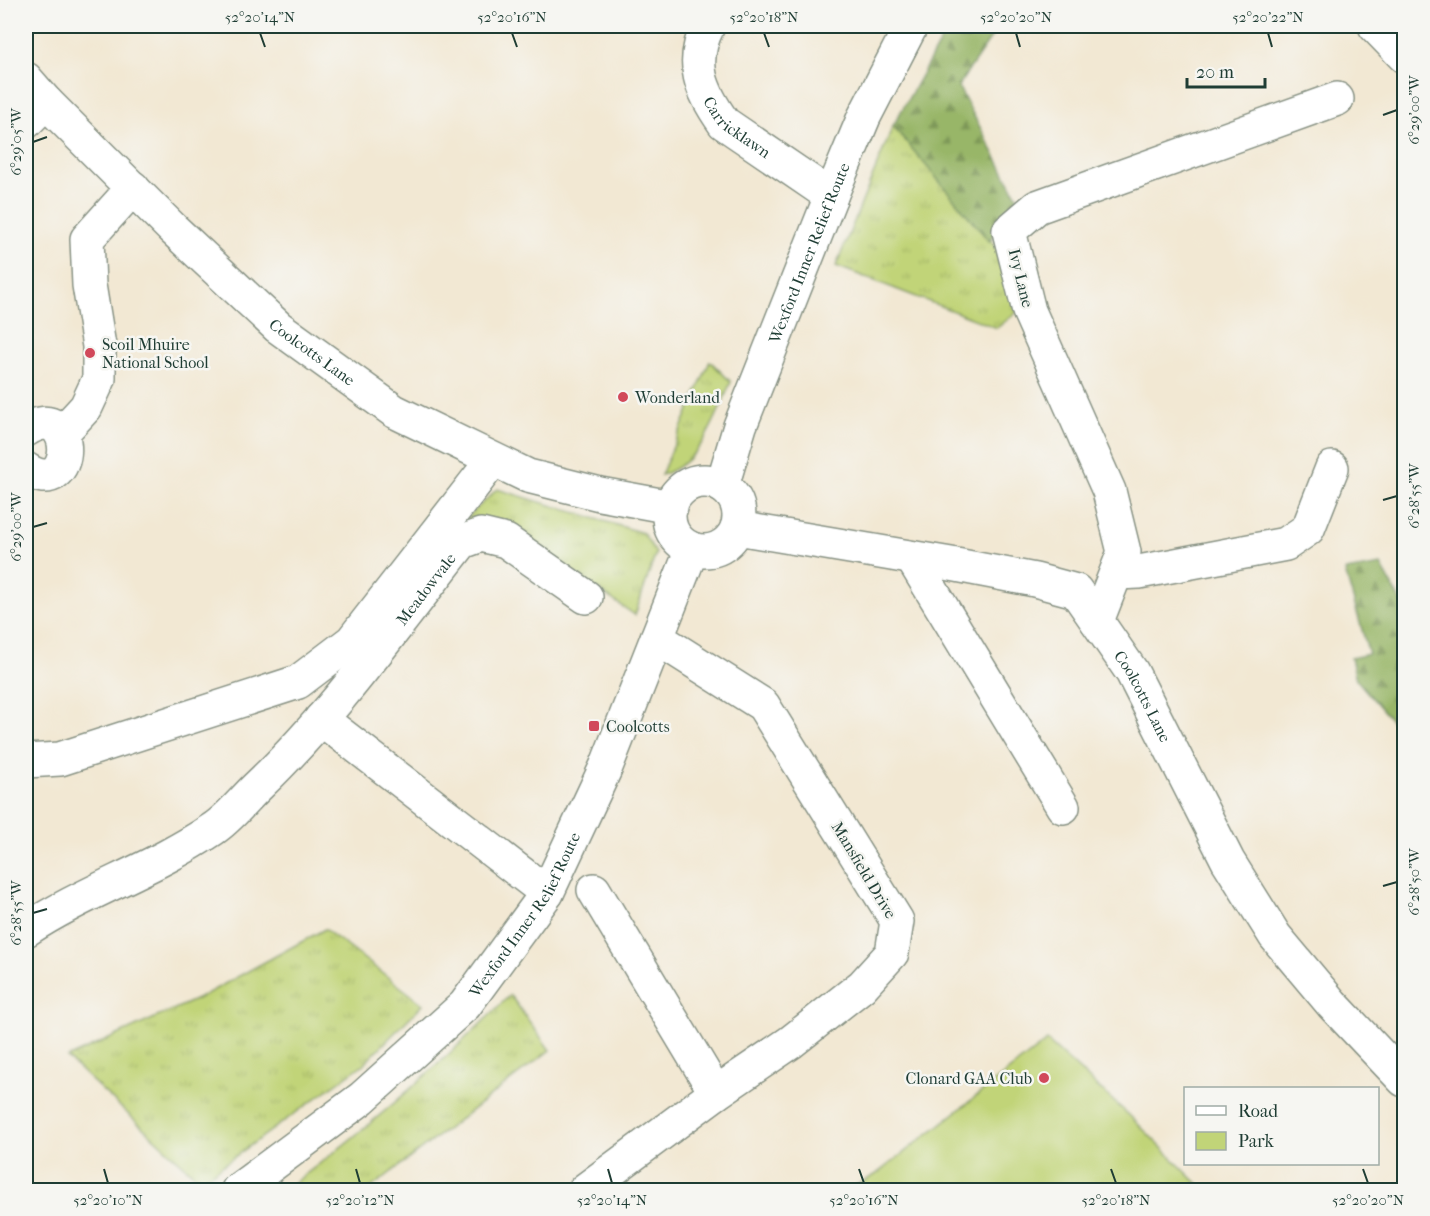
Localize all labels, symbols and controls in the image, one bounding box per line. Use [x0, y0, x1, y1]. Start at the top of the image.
text: 52°20'14"N [225, 8, 296, 26]
text: 52°20'16"N [477, 8, 547, 26]
text: 52°20'18"N [730, 8, 799, 26]
text: 52°20'20"N [980, 8, 1053, 26]
text: 52°20'22"N [1232, 8, 1304, 26]
scale bar [1187, 51, 1265, 89]
text: 20 m [1196, 62, 1234, 83]
text: 6°29'00"W [1405, 74, 1423, 145]
street label: Carricklawn [700, 93, 775, 162]
text: 6°29'05"W [7, 107, 25, 176]
street label: Wexford Inner Relief Route [764, 160, 853, 347]
street label: Ivy Lane [1005, 247, 1038, 310]
street label: Coolcotts Lane [265, 314, 359, 389]
place label: Scoil Mhuire National School [102, 335, 209, 372]
marker: Scoil Mhuire National School [83, 346, 97, 360]
place label: Wonderland [634, 388, 720, 407]
marker: Wonderland [616, 390, 630, 404]
text: 6°28'55"W [1405, 462, 1423, 529]
text: 6°29'00"W [7, 491, 25, 562]
street label: Meadowvale [392, 549, 459, 629]
street label: Coolcotts Lane [1110, 647, 1175, 745]
place label: Coolcotts [606, 717, 670, 736]
marker: Coolcotts [587, 719, 601, 733]
street label: Mansfield Drive [828, 818, 900, 922]
street label: Wexford Inner Relief Route [464, 829, 584, 1001]
text: 6°28'50"W [1405, 847, 1423, 916]
text: 6°28'55"W [7, 879, 25, 946]
place label: Clonard GAA Club [906, 1069, 1032, 1088]
marker: Clonard GAA Club [1037, 1071, 1051, 1085]
legend [1184, 1087, 1379, 1165]
text: Road [1238, 1101, 1278, 1122]
text: Park [1238, 1131, 1275, 1152]
text: 52°20'10"N [73, 1191, 143, 1209]
text: 52°20'12"N [325, 1191, 395, 1209]
text: 52°20'14"N [577, 1191, 648, 1209]
text: 52°20'16"N [829, 1191, 899, 1209]
text: 52°20'18"N [1082, 1191, 1151, 1209]
text: 52°20'20"N [1332, 1191, 1405, 1209]

